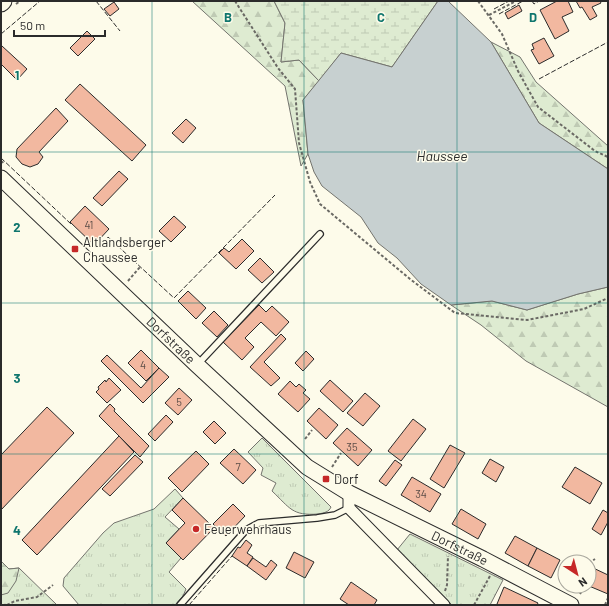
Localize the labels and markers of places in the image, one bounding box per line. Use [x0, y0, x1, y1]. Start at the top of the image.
place label: Altlandsberger Chaussee [83, 234, 166, 265]
marker: Altlandsberger Chaussee [70, 244, 80, 254]
place label: Dorf [334, 471, 359, 487]
marker: Dorf [321, 474, 331, 484]
place label: Feuerwehrhaus [204, 521, 291, 537]
marker: Feuerwehrhaus [191, 524, 201, 534]

